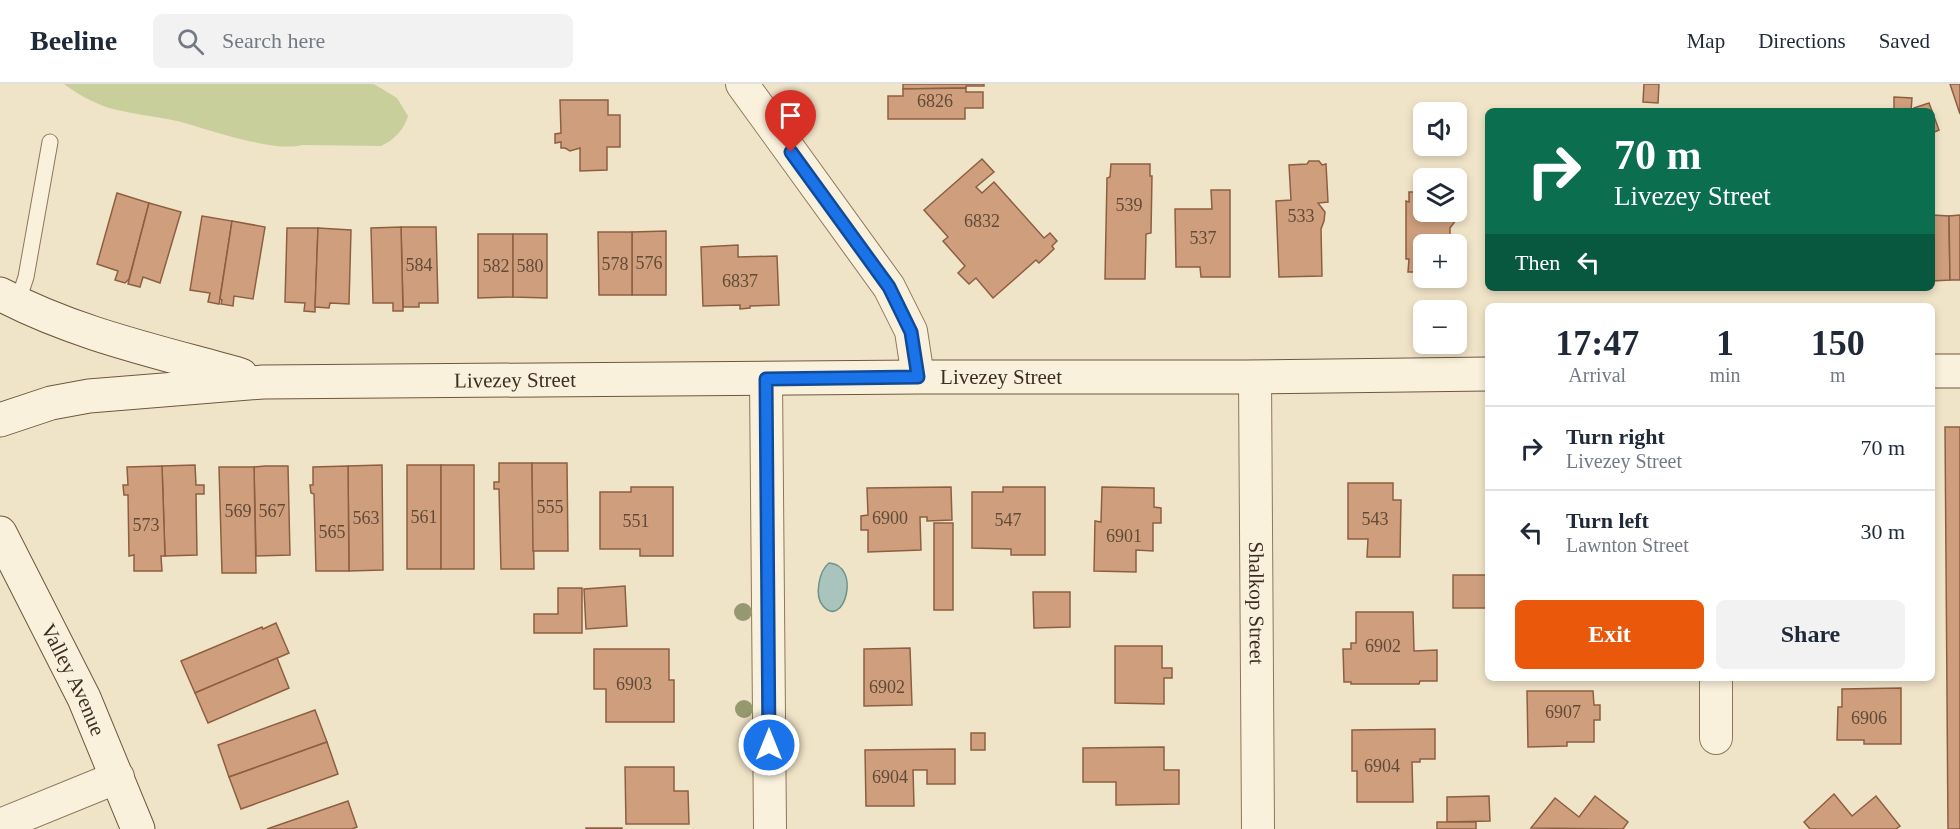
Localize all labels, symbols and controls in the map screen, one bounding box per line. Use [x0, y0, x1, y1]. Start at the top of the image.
search box [153, 14, 573, 68]
text: Beeline [30, 25, 117, 56]
icon: search [174, 25, 207, 58]
text: Search here [222, 28, 325, 53]
text: Map [1687, 29, 1725, 53]
text: Directions [1758, 29, 1846, 53]
text: Saved [1879, 29, 1930, 53]
pin [765, 90, 816, 152]
house number: 6826 [917, 91, 953, 111]
icon: arrive [774, 99, 807, 132]
map controls [1413, 102, 1467, 354]
button: sound [1413, 102, 1467, 156]
icon: right [1515, 132, 1593, 210]
text: 70 m [1614, 132, 1702, 178]
button: layers [1413, 168, 1467, 222]
text: Livezey Street [1614, 181, 1771, 211]
house number: 539 [1116, 195, 1143, 215]
house number: 533 [1288, 206, 1315, 226]
house number: 6832 [964, 211, 1000, 231]
house number: 537 [1190, 228, 1217, 248]
button: + [1413, 234, 1467, 288]
icon: left [1572, 246, 1605, 279]
text: Then [1515, 250, 1560, 275]
house number: 576 [636, 253, 663, 273]
house number: 578 [602, 254, 629, 274]
house number: 584 [406, 255, 433, 275]
house number: 582 [483, 256, 510, 276]
house number: 580 [517, 256, 544, 276]
house number: 6837 [722, 271, 758, 291]
button: − [1413, 300, 1467, 354]
text: 17:47 [1555, 323, 1639, 363]
text: 1 [1716, 323, 1734, 363]
text: 150 [1811, 323, 1865, 363]
text: Arrival [1568, 364, 1626, 386]
text: min [1709, 364, 1741, 386]
text: m [1830, 364, 1846, 386]
street label: Livezey Street [940, 365, 1062, 389]
street label: Livezey Street [454, 368, 576, 393]
text: Turn right [1566, 424, 1665, 449]
icon: right [1515, 432, 1548, 465]
text: 70 m [1860, 435, 1905, 460]
text: Livezey Street [1566, 450, 1682, 472]
house number: 555 [537, 497, 564, 517]
house number: 569 [225, 501, 252, 521]
house number: 567 [259, 501, 286, 521]
house number: 561 [411, 507, 438, 527]
house number: 563 [353, 508, 380, 528]
house number: 6900 [872, 508, 908, 528]
text: Turn left [1566, 508, 1649, 533]
house number: 543 [1362, 509, 1389, 529]
house number: 547 [995, 510, 1022, 530]
house number: 551 [623, 511, 650, 531]
house number: 573 [133, 515, 160, 535]
icon: left [1515, 516, 1548, 549]
text: 30 m [1860, 519, 1905, 544]
house number: 565 [319, 522, 346, 542]
house number: 6901 [1106, 526, 1142, 546]
text: Lawnton Street [1566, 534, 1689, 556]
street label: Shalkop Street [1244, 541, 1269, 665]
button: Exit [1515, 600, 1704, 669]
button: Share [1716, 600, 1905, 669]
street label: Valley Avenue [36, 620, 110, 739]
house number: 6902 [1365, 636, 1401, 656]
house number: 6903 [616, 674, 652, 694]
house number: 6902 [869, 677, 905, 697]
house number: 6907 [1545, 702, 1581, 722]
house number: 6906 [1851, 708, 1887, 728]
position arrow [737, 713, 801, 777]
house number: 6904 [1364, 756, 1400, 776]
house number: 6904 [872, 767, 908, 787]

